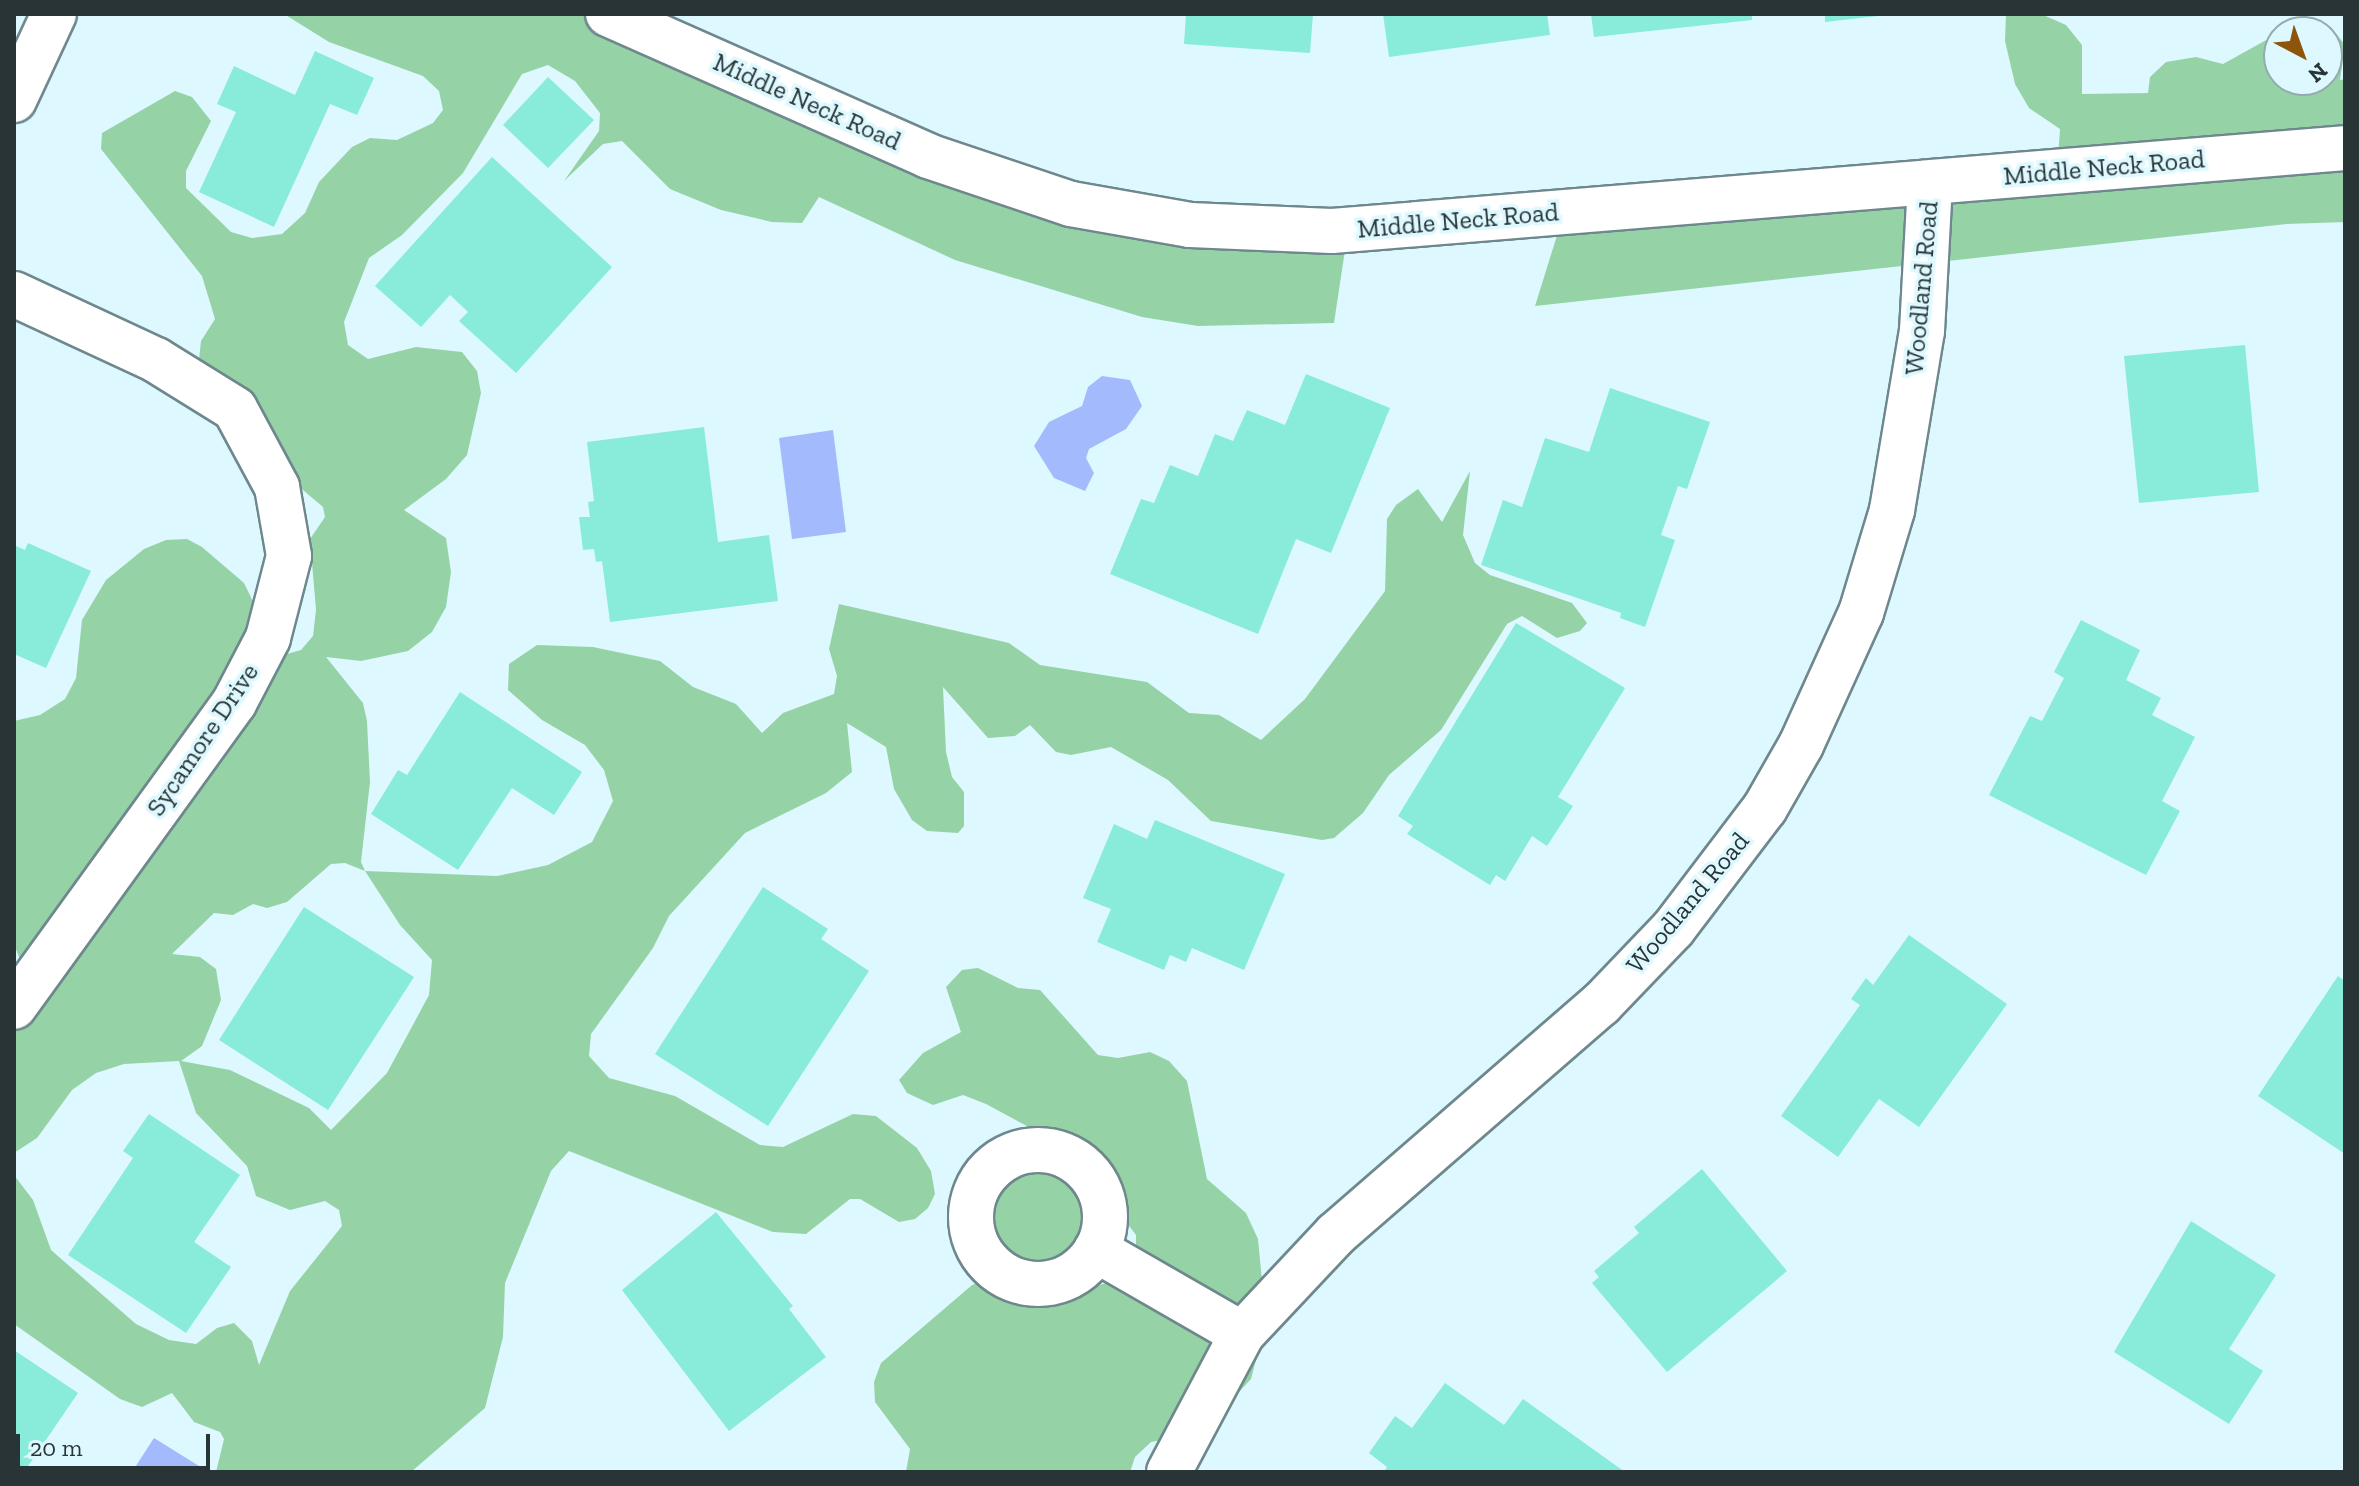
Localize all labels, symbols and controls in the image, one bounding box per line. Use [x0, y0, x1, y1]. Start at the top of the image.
north arrow [2263, 16, 2343, 96]
street label: Middle Neck Road [708, 47, 906, 157]
text: N [2303, 57, 2333, 89]
street label: Middle Neck Road [2002, 144, 2206, 192]
street label: Middle Neck Road [1356, 197, 1560, 245]
street label: Woodland Road [1899, 200, 1945, 376]
street label: Sycamore Drive [141, 658, 265, 822]
street label: Woodland Road [1620, 826, 1756, 980]
scale bar [20, 1418, 214, 1468]
text: 20 m [30, 1433, 82, 1462]

